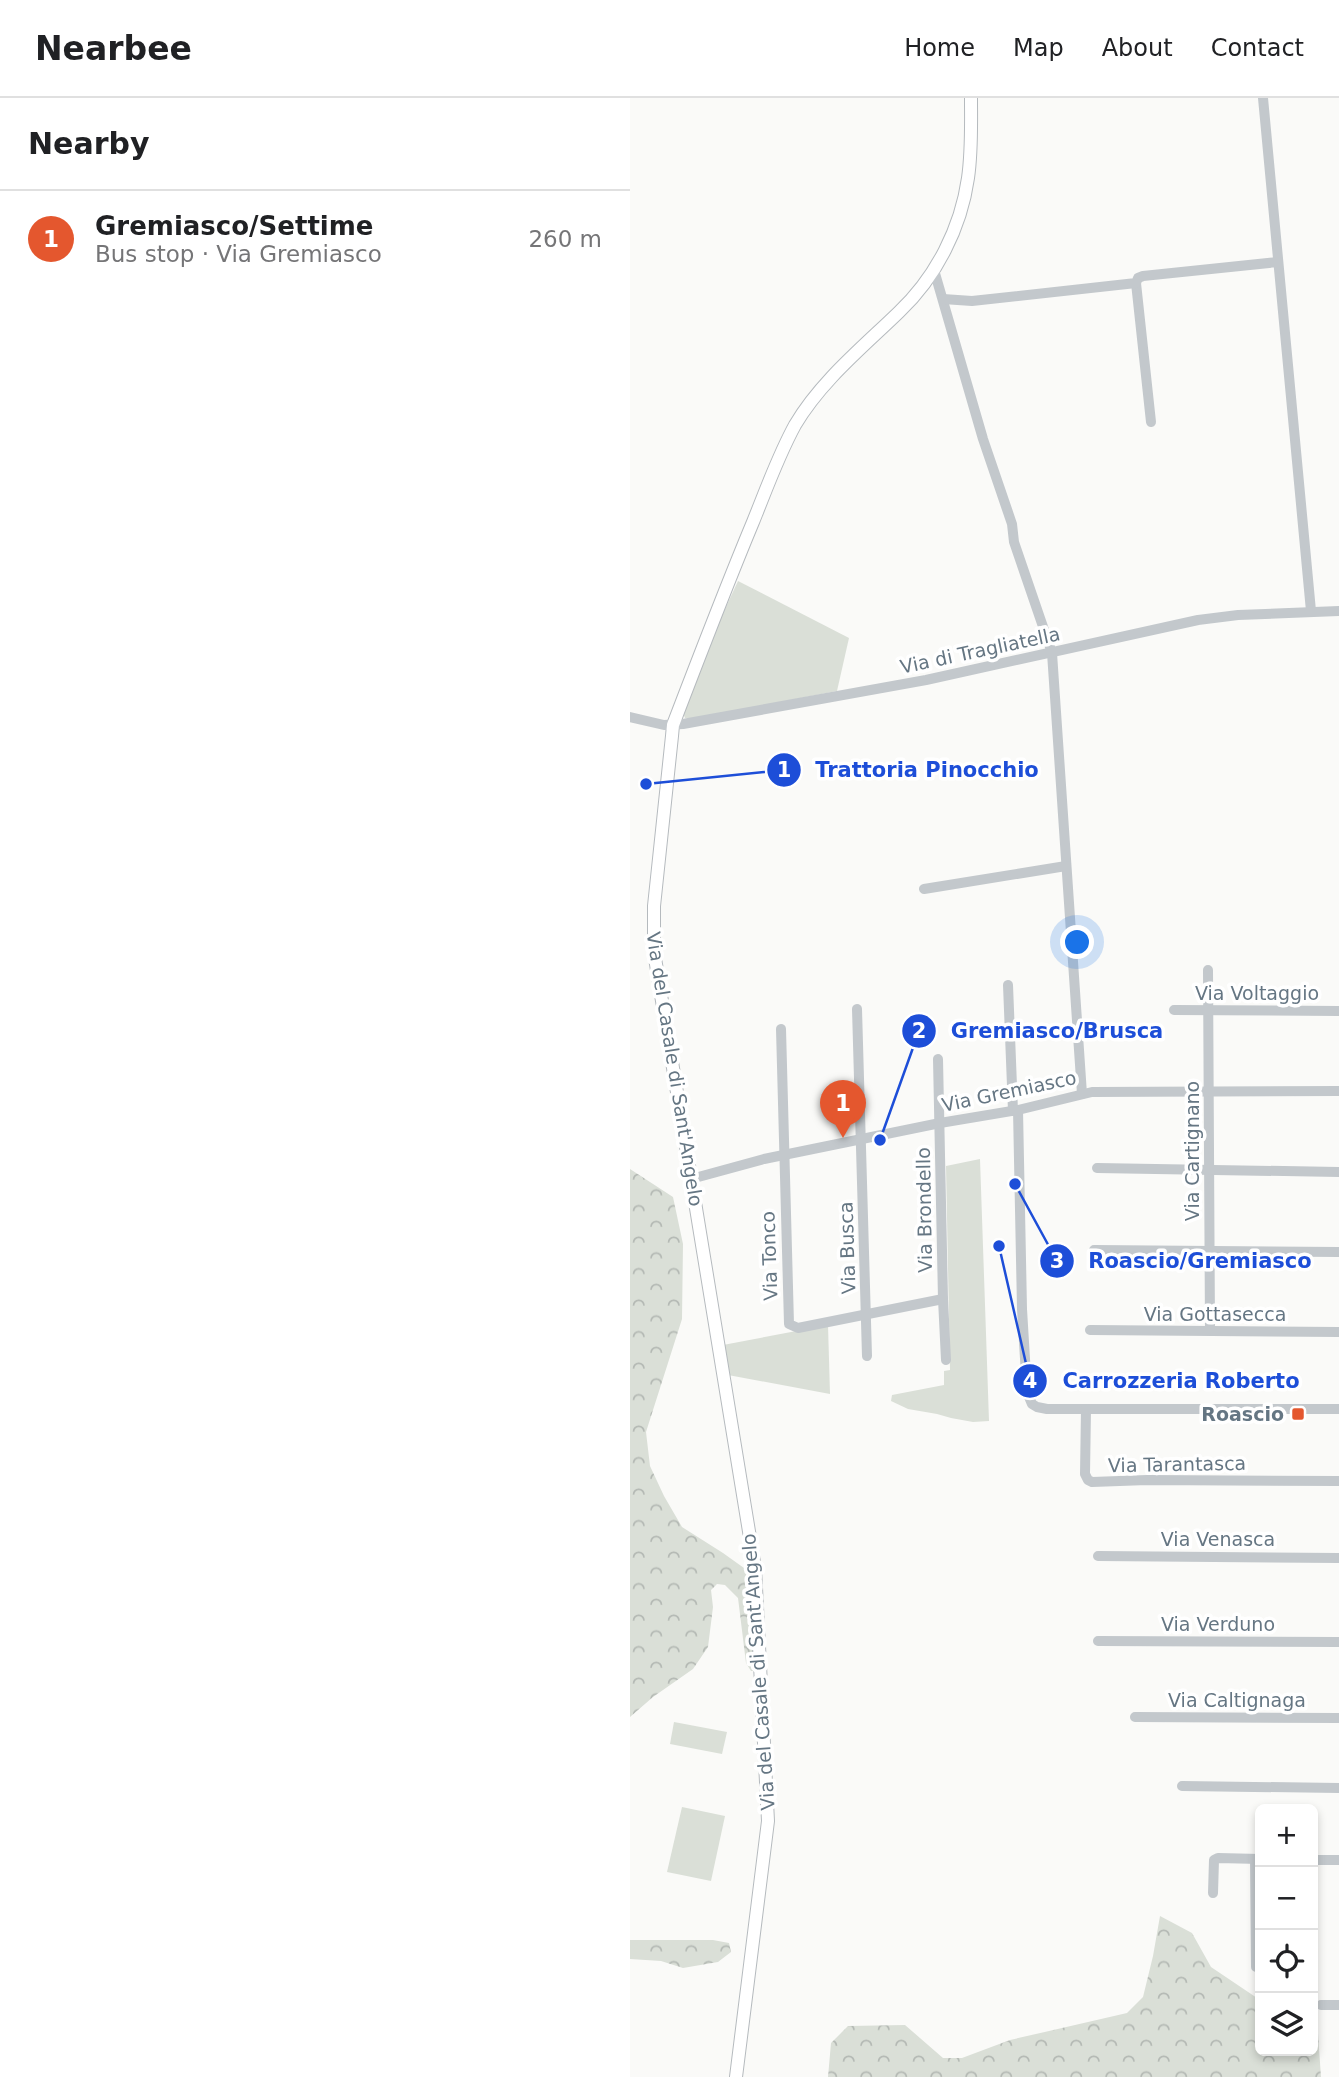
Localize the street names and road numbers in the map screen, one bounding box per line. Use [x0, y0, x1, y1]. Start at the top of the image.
street label: Via di Tragliatella [898, 622, 1062, 678]
street label: Via del Casale di Sant'Angelo [642, 930, 708, 1208]
street label: Via Voltaggio [1195, 982, 1319, 1004]
street label: Via Gremiasco [940, 1066, 1078, 1116]
street label: Via Cartignano [1181, 1081, 1203, 1221]
street label: Via Brondello [912, 1147, 936, 1273]
street label: Via Busca [834, 1201, 860, 1295]
street label: Via Tonco [756, 1211, 782, 1301]
street label: Via Gottasecca [1144, 1303, 1286, 1325]
street label: Via Tarantasca [1108, 1452, 1246, 1476]
street label: Via Venasca [1161, 1528, 1275, 1550]
street label: Via del Casale di Sant'Angelo [737, 1533, 779, 1811]
street label: Via Verduno [1161, 1613, 1275, 1635]
street label: Via Caltignaga [1168, 1689, 1306, 1711]

